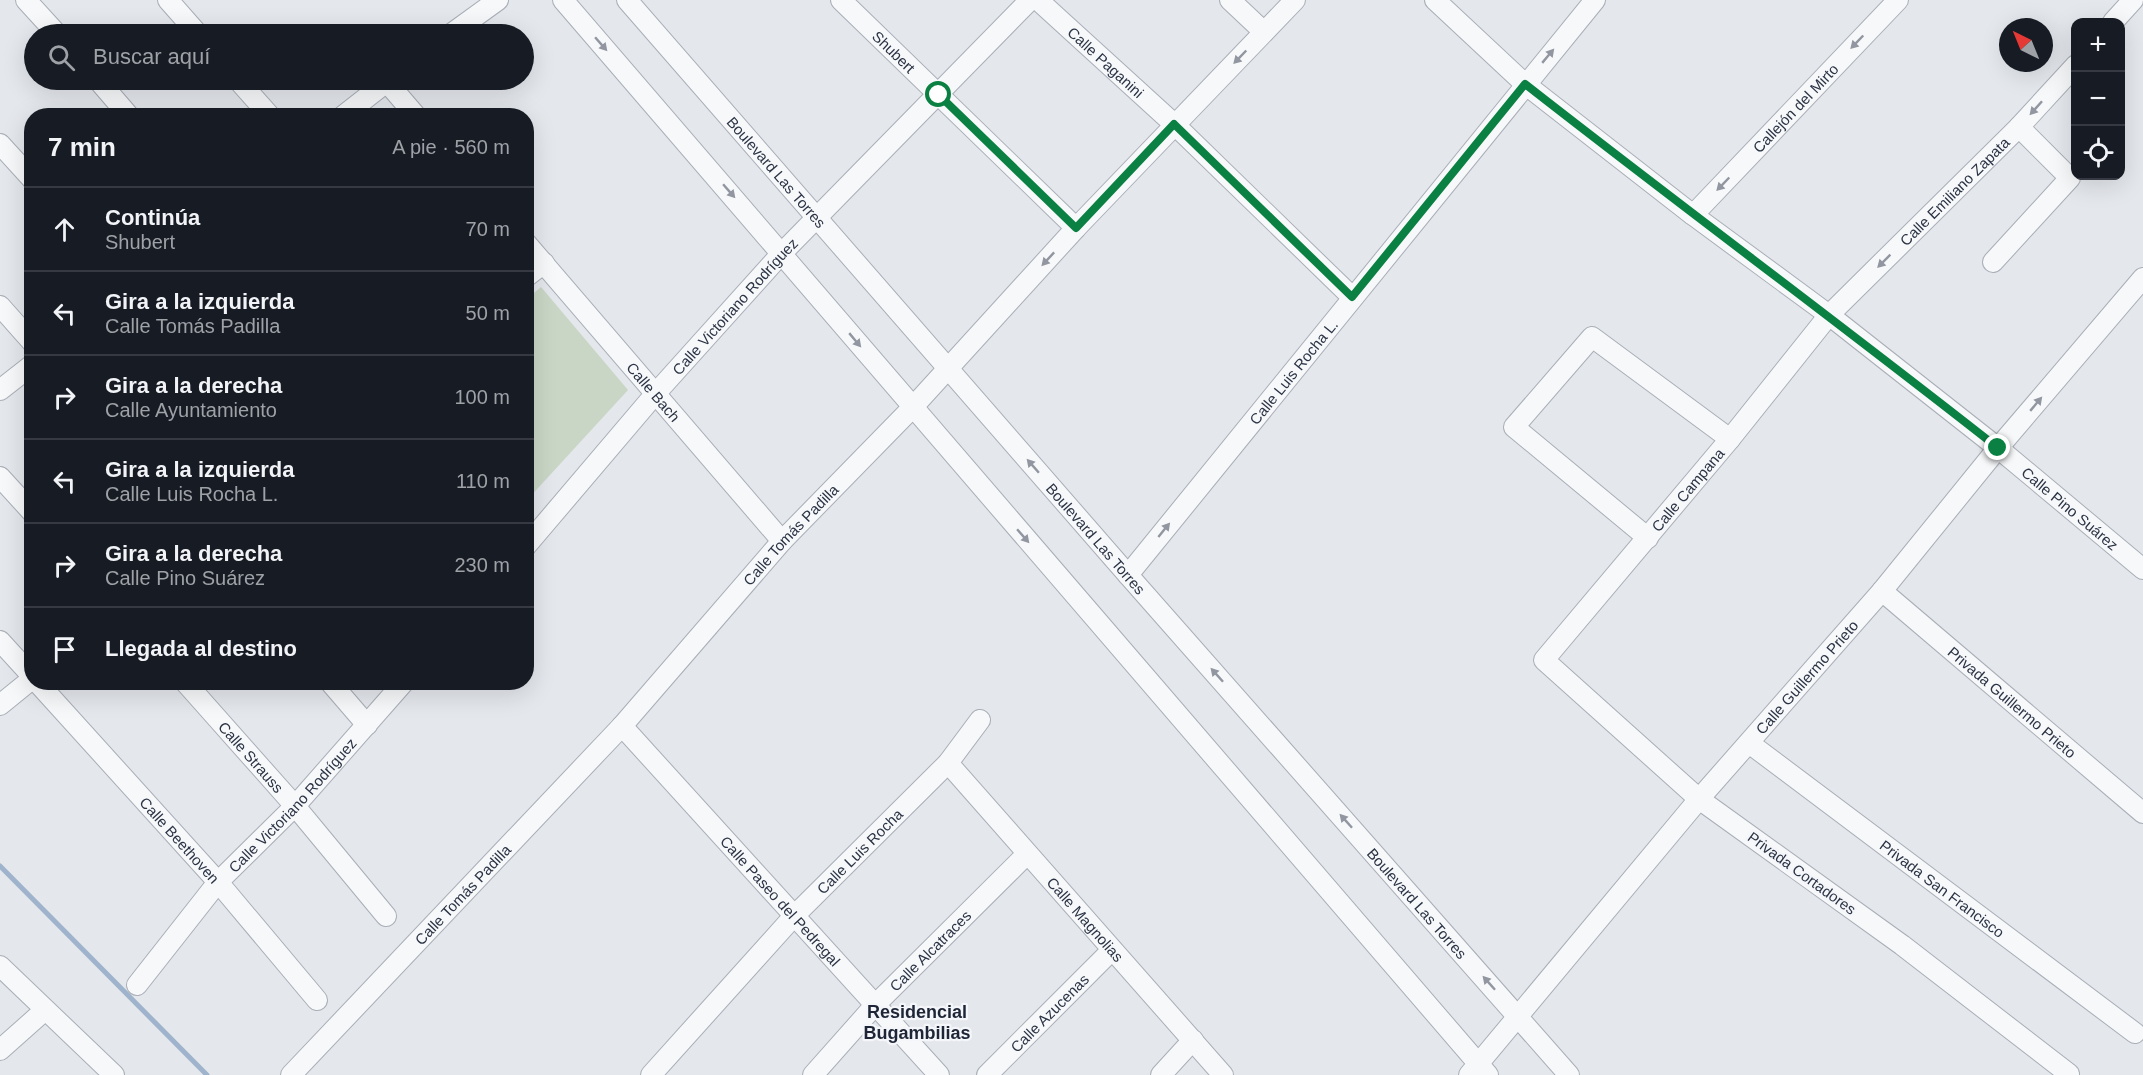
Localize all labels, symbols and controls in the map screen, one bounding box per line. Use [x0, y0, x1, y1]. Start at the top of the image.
north arrow [1999, 18, 2053, 72]
map controls [2071, 18, 2125, 180]
button: + [2071, 18, 2125, 72]
street label: Calle Paganini [1064, 23, 1147, 101]
search box [24, 24, 534, 90]
street label: Shubert [869, 27, 919, 77]
one-way arrow [1850, 35, 1864, 50]
one-way arrow [594, 36, 607, 51]
icon: search [45, 41, 78, 74]
text: Buscar aquí [93, 44, 210, 69]
one-way arrow [1542, 49, 1554, 64]
one-way arrow [1233, 50, 1247, 64]
street label: Callejón del Mirto [1749, 60, 1841, 156]
button: − [2071, 72, 2125, 126]
route start [925, 81, 951, 107]
one-way arrow [2030, 100, 2043, 115]
street label: Boulevard Las Torres [724, 113, 830, 231]
button: locate [2071, 126, 2125, 180]
text: 7 min [48, 132, 116, 162]
street label: Calle Emiliano Zapata [1896, 133, 2013, 249]
text: A pie · 560 m [392, 136, 510, 158]
one-way arrow [1716, 176, 1730, 191]
one-way arrow [722, 183, 735, 198]
text: Continúa [105, 205, 200, 230]
icon: ahead [48, 213, 81, 246]
text: 70 m [466, 218, 510, 240]
text: Shubert [105, 231, 175, 253]
street label: Calle Victoriano Rodríguez [668, 234, 801, 378]
one-way arrow [1041, 252, 1055, 266]
one-way arrow [1877, 253, 1891, 267]
text: Gira a la izquierda [105, 289, 295, 314]
icon: left [48, 297, 81, 330]
text: 50 m [466, 302, 510, 324]
text: Calle Tomás Padilla [105, 315, 280, 337]
street label: Calle Luis Rocha L. [1246, 316, 1341, 428]
one-way arrow [848, 332, 861, 347]
street label: Calle Bach [624, 359, 684, 425]
text: Gira a la derecha [105, 373, 282, 398]
icon: right [48, 381, 81, 414]
text: 100 m [454, 386, 510, 408]
one-way arrow [2029, 397, 2042, 412]
text: Calle Ayuntamiento [105, 399, 277, 421]
route end [1984, 434, 2010, 460]
street label: Calle Campana [1648, 444, 1728, 535]
text: Gira a la izquierda [105, 457, 295, 482]
one-way arrow [1026, 458, 1040, 473]
street label: Calle Pino Suárez [2019, 463, 2122, 553]
icon: left [48, 465, 81, 498]
text: 110 m [456, 470, 510, 492]
street label: Boulevard Las Torres [1043, 479, 1149, 597]
street label: Calle Tomás Padilla [739, 480, 842, 588]
text: Calle Luis Rocha L. [105, 483, 278, 505]
one-way arrow [1158, 522, 1171, 538]
one-way arrow [1016, 528, 1029, 544]
text: Gira a la derecha [105, 541, 282, 566]
icon: right [48, 549, 81, 582]
text: 230 m [454, 554, 510, 576]
text: Calle Pino Suárez [105, 567, 265, 589]
street label: Calle Guillermo Prieto [1752, 616, 1861, 737]
icon: arrive [48, 633, 81, 666]
text: Llegada al destino [105, 636, 297, 661]
street label: Privada Guillermo Prieto [1945, 643, 2080, 761]
one-way arrow [1210, 668, 1223, 683]
street label: Calle Strauss [215, 718, 287, 796]
street label: Calle Victoriano Rodríguez [225, 734, 359, 876]
street label: Calle Beethoven [137, 793, 223, 886]
street label: Calle Luis Rocha [813, 805, 906, 897]
one-way arrow [1339, 814, 1353, 829]
street label: Privada Cortadores [1745, 828, 1859, 918]
street label: Calle Paseo del Pedregal [717, 832, 844, 969]
street label: Privada San Francisco [1877, 836, 2008, 941]
street label: Calle Tomás Padilla [411, 840, 514, 948]
street label: Boulevard Las Torres [1364, 844, 1470, 962]
street label: Calle Magnolias [1044, 873, 1127, 965]
street label: Calle Alcatraces [886, 906, 974, 994]
street label: Calle Azucenas [1007, 970, 1092, 1055]
one-way arrow [1483, 976, 1496, 991]
district label: Residencial Bugambilias [863, 1002, 971, 1043]

